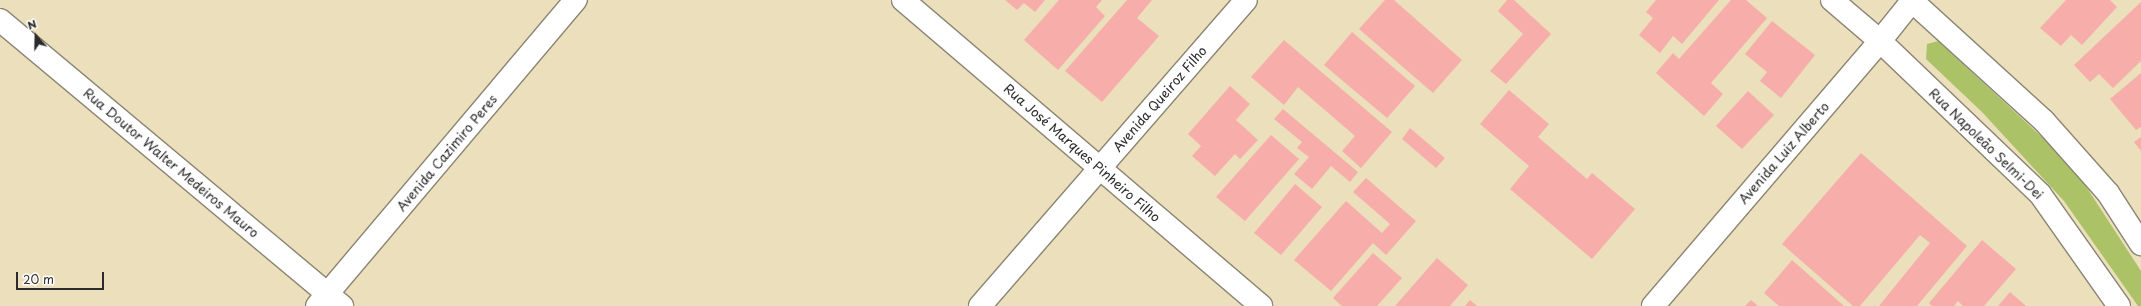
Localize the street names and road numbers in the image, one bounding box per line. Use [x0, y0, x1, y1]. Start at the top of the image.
street label: Avenida Queiroz Filho [1110, 43, 1210, 155]
street label: Rua José Marques Pinheiro Filho [1000, 80, 1164, 226]
street label: Rua Doutor Walter Medeiros Mauro [80, 85, 262, 241]
street label: Rua Napoleão Selmi-Dei [1926, 85, 2046, 203]
street label: Avenida Cazimiro Peres [394, 92, 500, 214]
street label: Avenida Luiz Alberto [1736, 99, 1832, 207]

